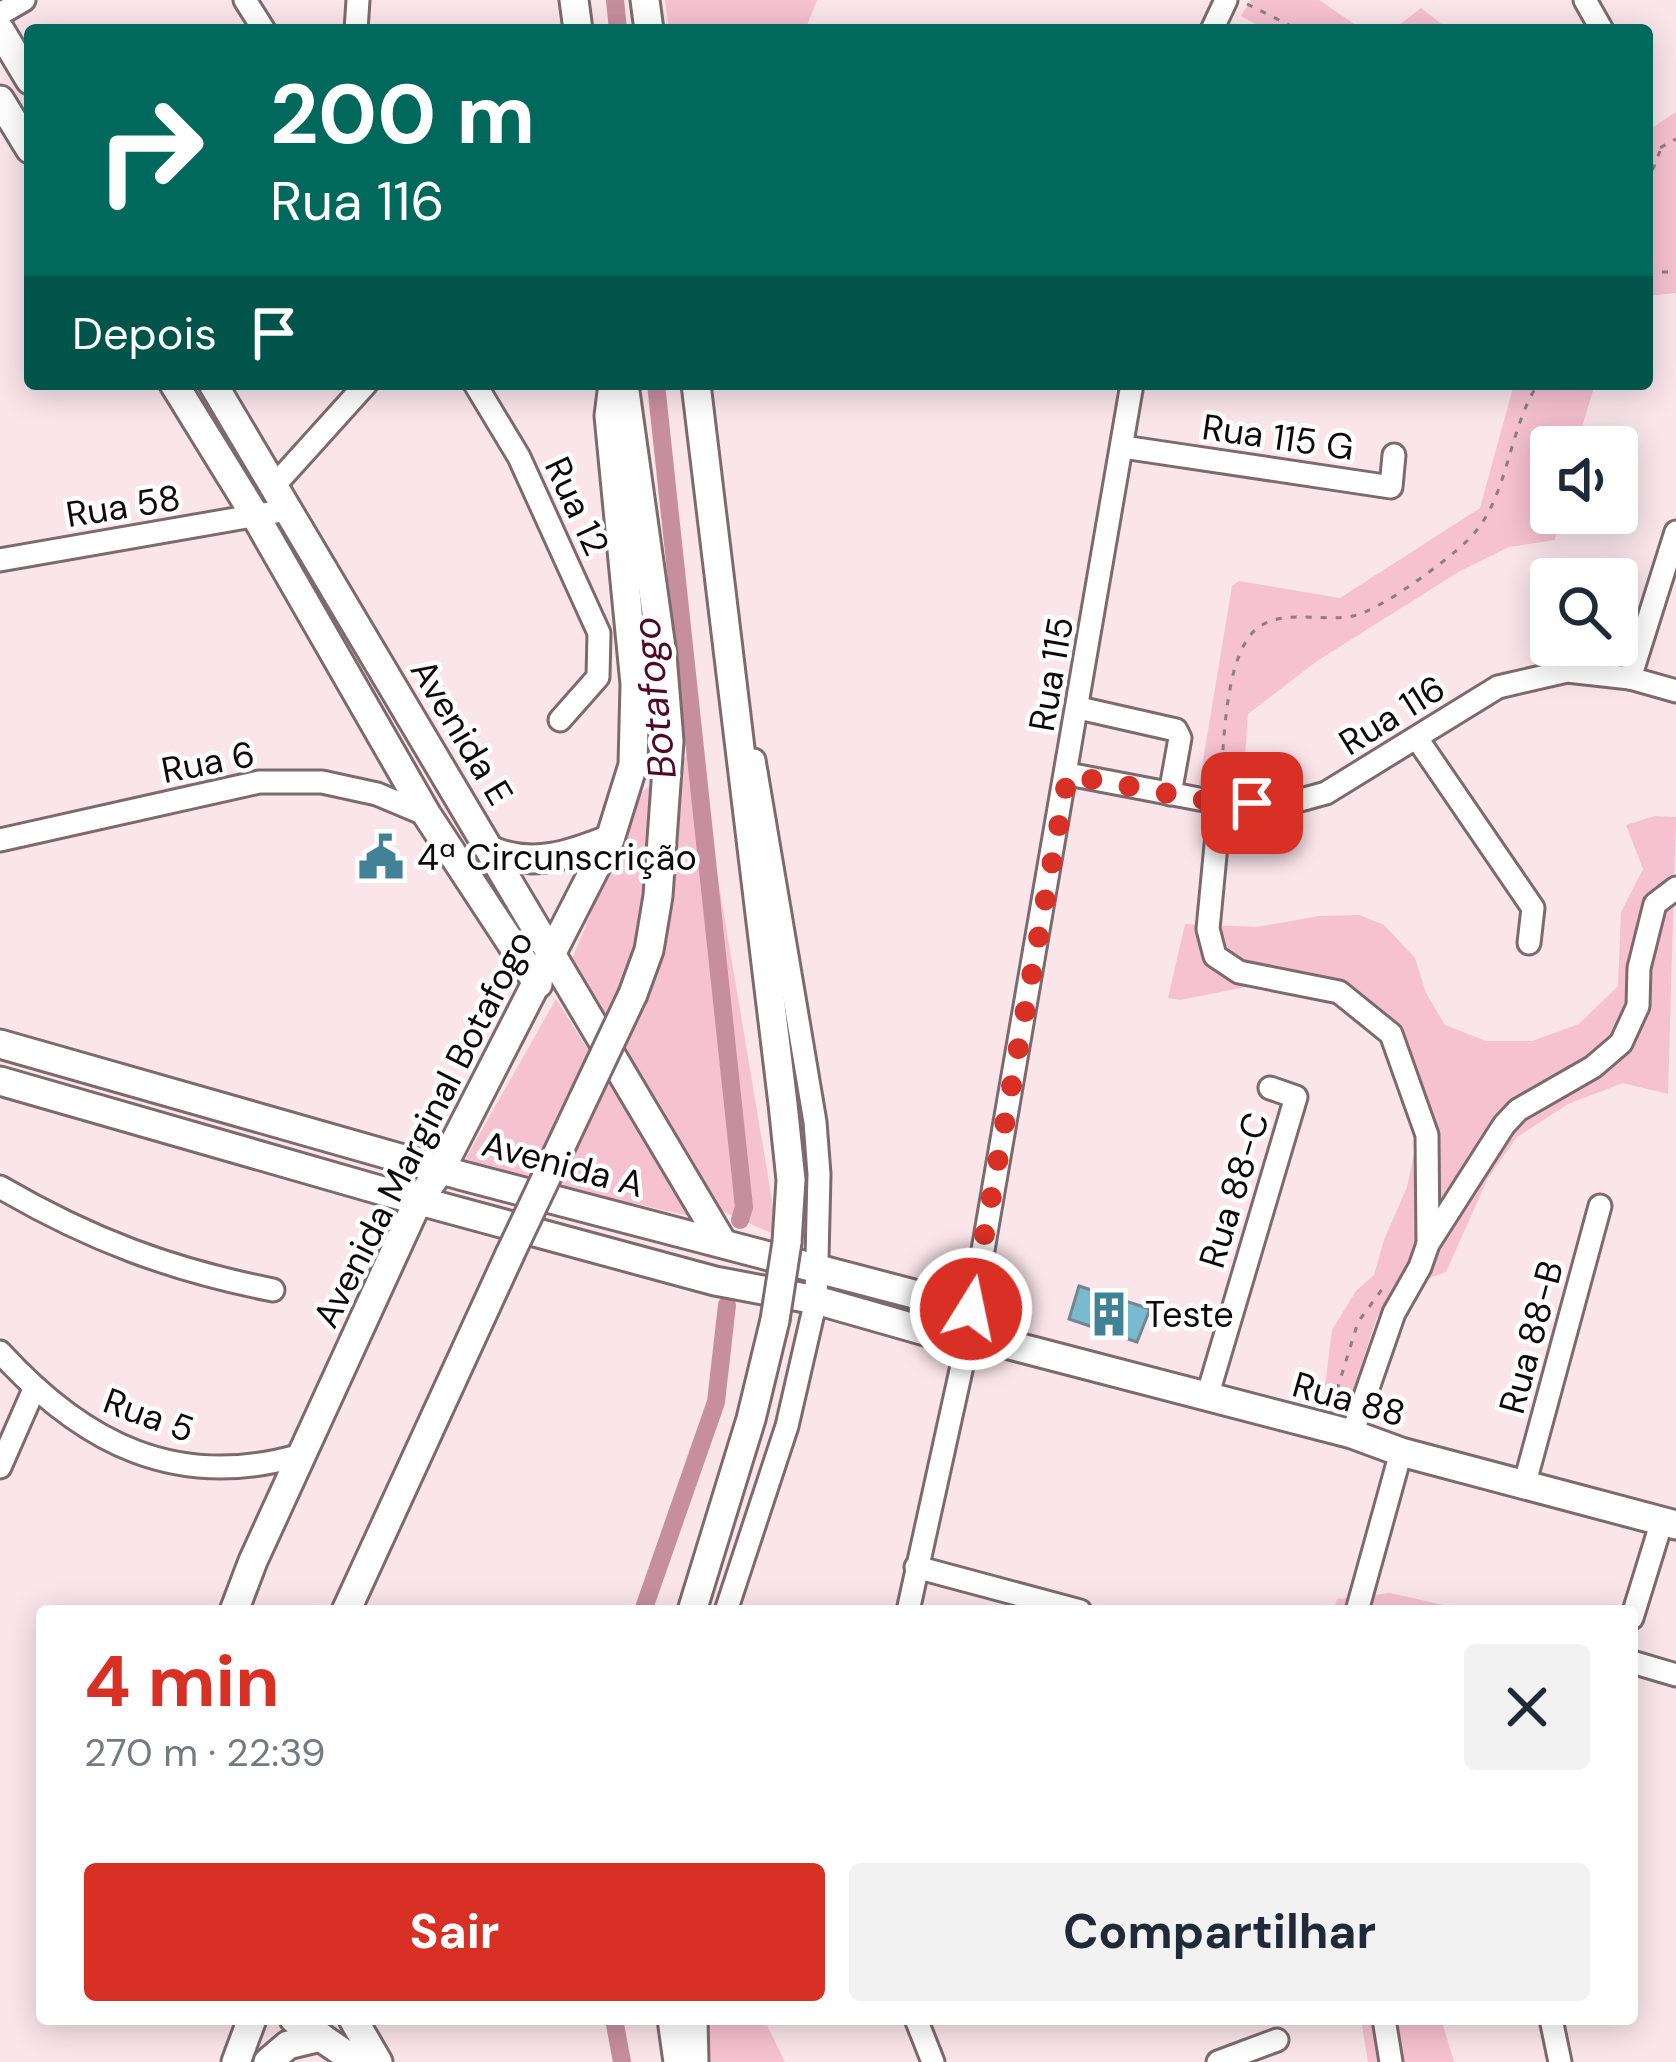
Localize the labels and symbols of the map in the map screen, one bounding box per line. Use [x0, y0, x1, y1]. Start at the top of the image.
street label: Rua 115 G [1199, 403, 1357, 471]
street label: Rua 12 [534, 449, 620, 563]
street label: Rua 58 [63, 474, 183, 538]
street label: Rua 115 [1018, 613, 1084, 735]
water label: Botafogo [620, 614, 688, 782]
street label: Avenida E [400, 650, 524, 814]
street label: Rua 116 [1330, 664, 1454, 766]
street label: Rua 6 [157, 730, 259, 794]
pin [1201, 752, 1303, 854]
public building icon: 4ª Circunscrição [356, 832, 406, 882]
place label: 4ª Circunscrição [417, 834, 697, 881]
street label: Avenida Marginal Botafogo [302, 922, 544, 1336]
street label: Rua 88-C [1188, 1107, 1280, 1273]
street label: Avenida A [477, 1120, 649, 1208]
position arrow [908, 1246, 1034, 1372]
street label: Rua 88-B [1488, 1256, 1574, 1418]
building icon: Teste [1084, 1289, 1134, 1339]
place label: Teste [1145, 1291, 1234, 1338]
street label: Rua 88 [1287, 1361, 1411, 1437]
street label: Rua 5 [97, 1377, 201, 1453]

